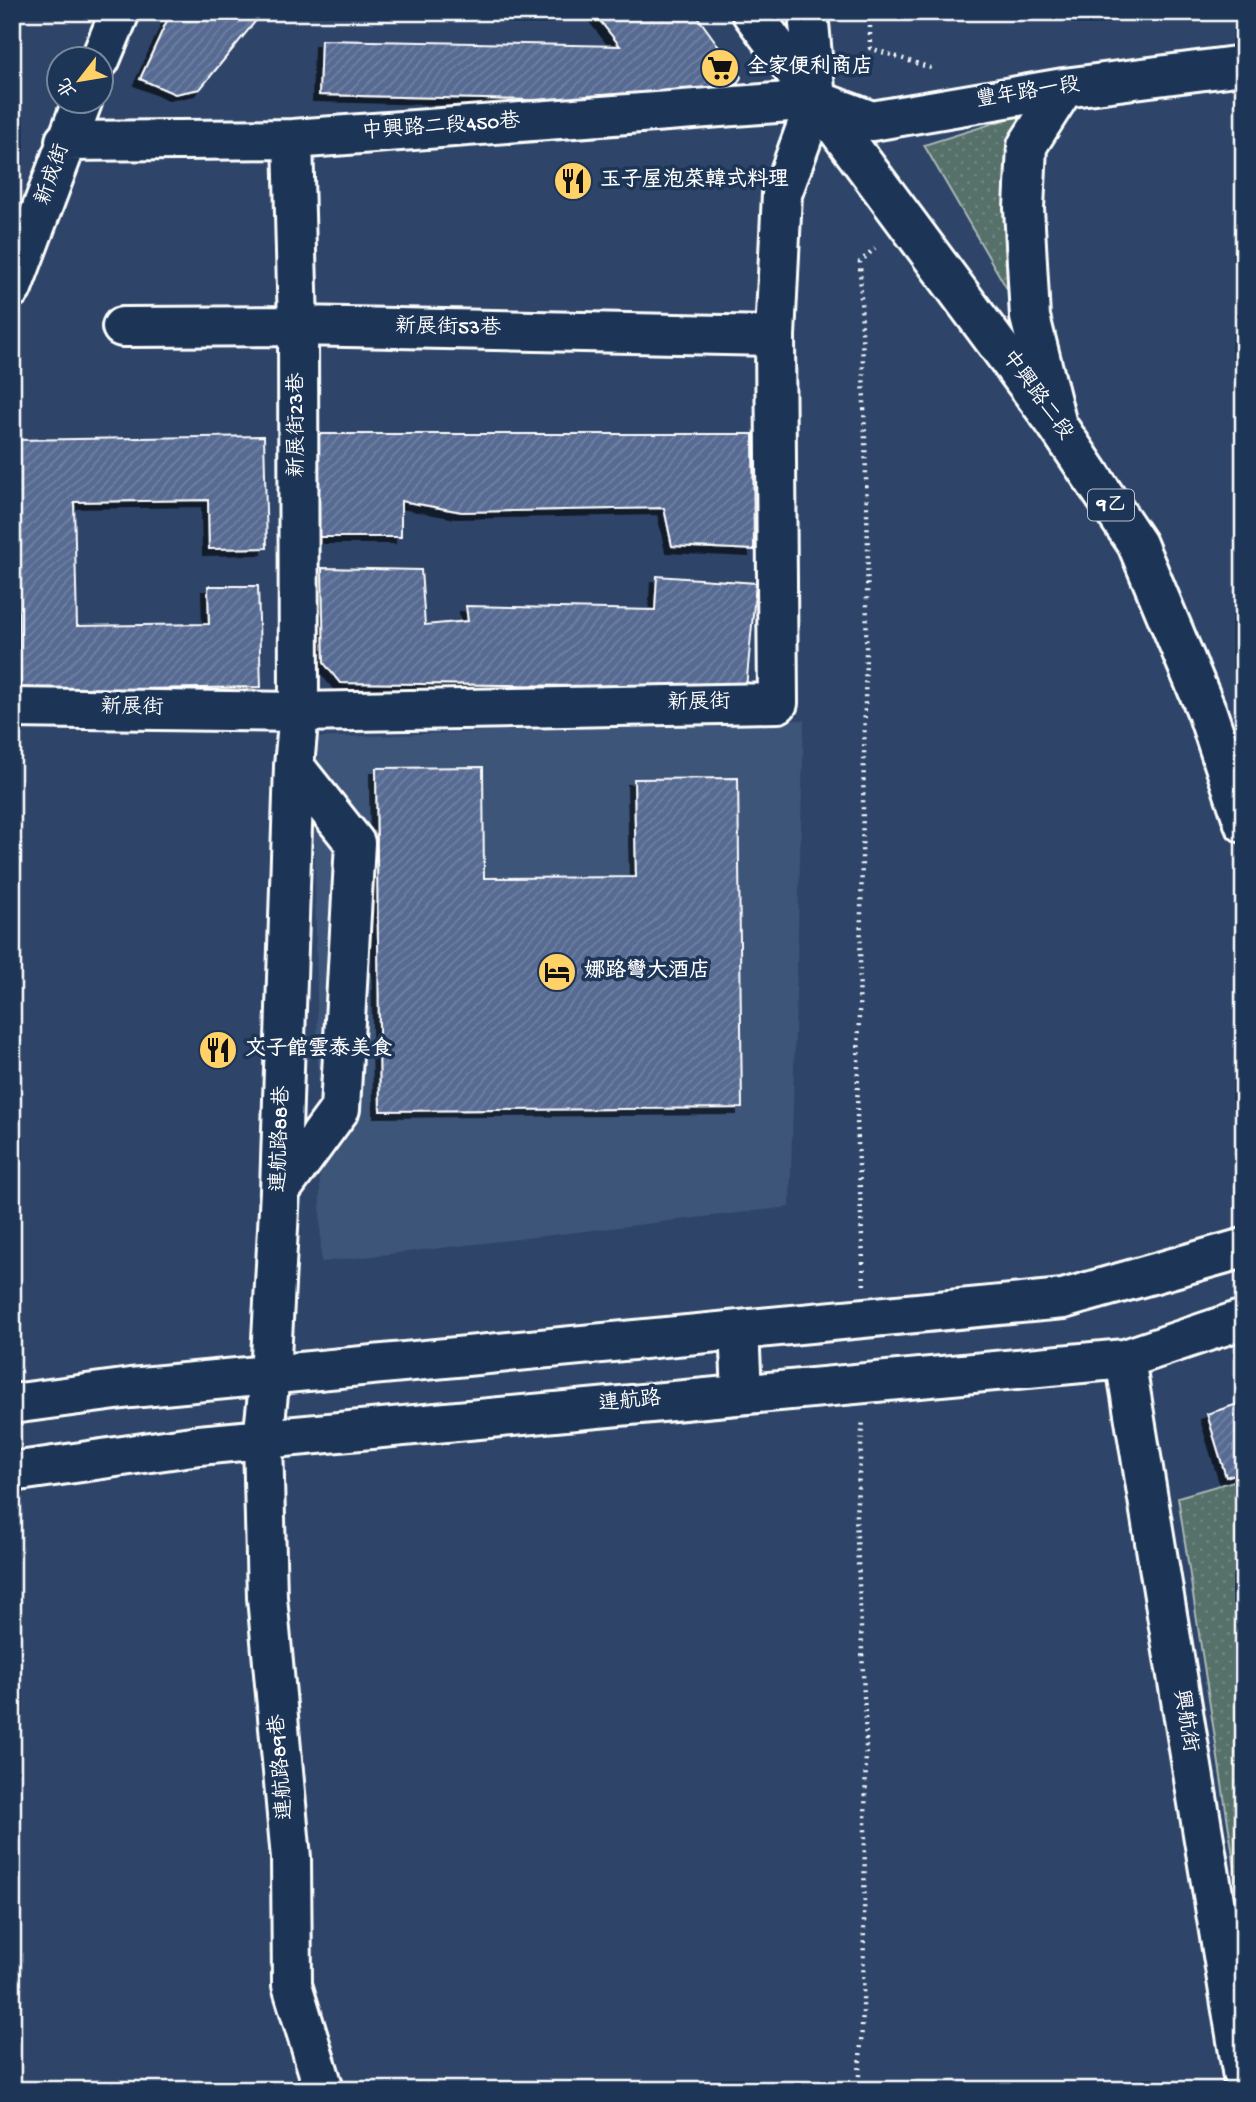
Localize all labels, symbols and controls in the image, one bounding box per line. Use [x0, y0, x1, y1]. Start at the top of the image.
north arrow [46, 46, 116, 116]
supermarket icon: 全家便利商店 [699, 47, 741, 89]
place label: 全家便利商店 [747, 54, 873, 81]
street label: 豐年路一段 [974, 71, 1082, 115]
text: 北 [54, 73, 83, 101]
street label: 中興路二段450巷 [361, 108, 521, 146]
street label: 新成街 [30, 140, 76, 209]
restaurant icon: 玉子屋泡菜韓式料理 [552, 160, 594, 202]
place label: 玉子屋泡菜韓式料理 [600, 167, 789, 194]
street label: 新展街53巷 [395, 314, 501, 342]
street label: 中興路二段 [995, 345, 1079, 446]
street label: 新展街23巷 [284, 372, 311, 478]
road number: 9乙 [1088, 490, 1134, 520]
street label: 新展街 [667, 690, 731, 717]
street label: 新展街 [100, 695, 164, 722]
hotel icon: 娜路彎大酒店 [536, 951, 578, 993]
place label: 娜路彎大酒店 [584, 958, 710, 985]
restaurant icon: 文子館雲泰美食 [197, 1029, 239, 1071]
place label: 文子館雲泰美食 [245, 1036, 392, 1063]
street label: 連航路88巷 [266, 1085, 296, 1193]
street label: 連航路 [597, 1385, 663, 1419]
street label: 興航街 [1167, 1688, 1203, 1754]
street label: 連航路89巷 [264, 1713, 300, 1821]

